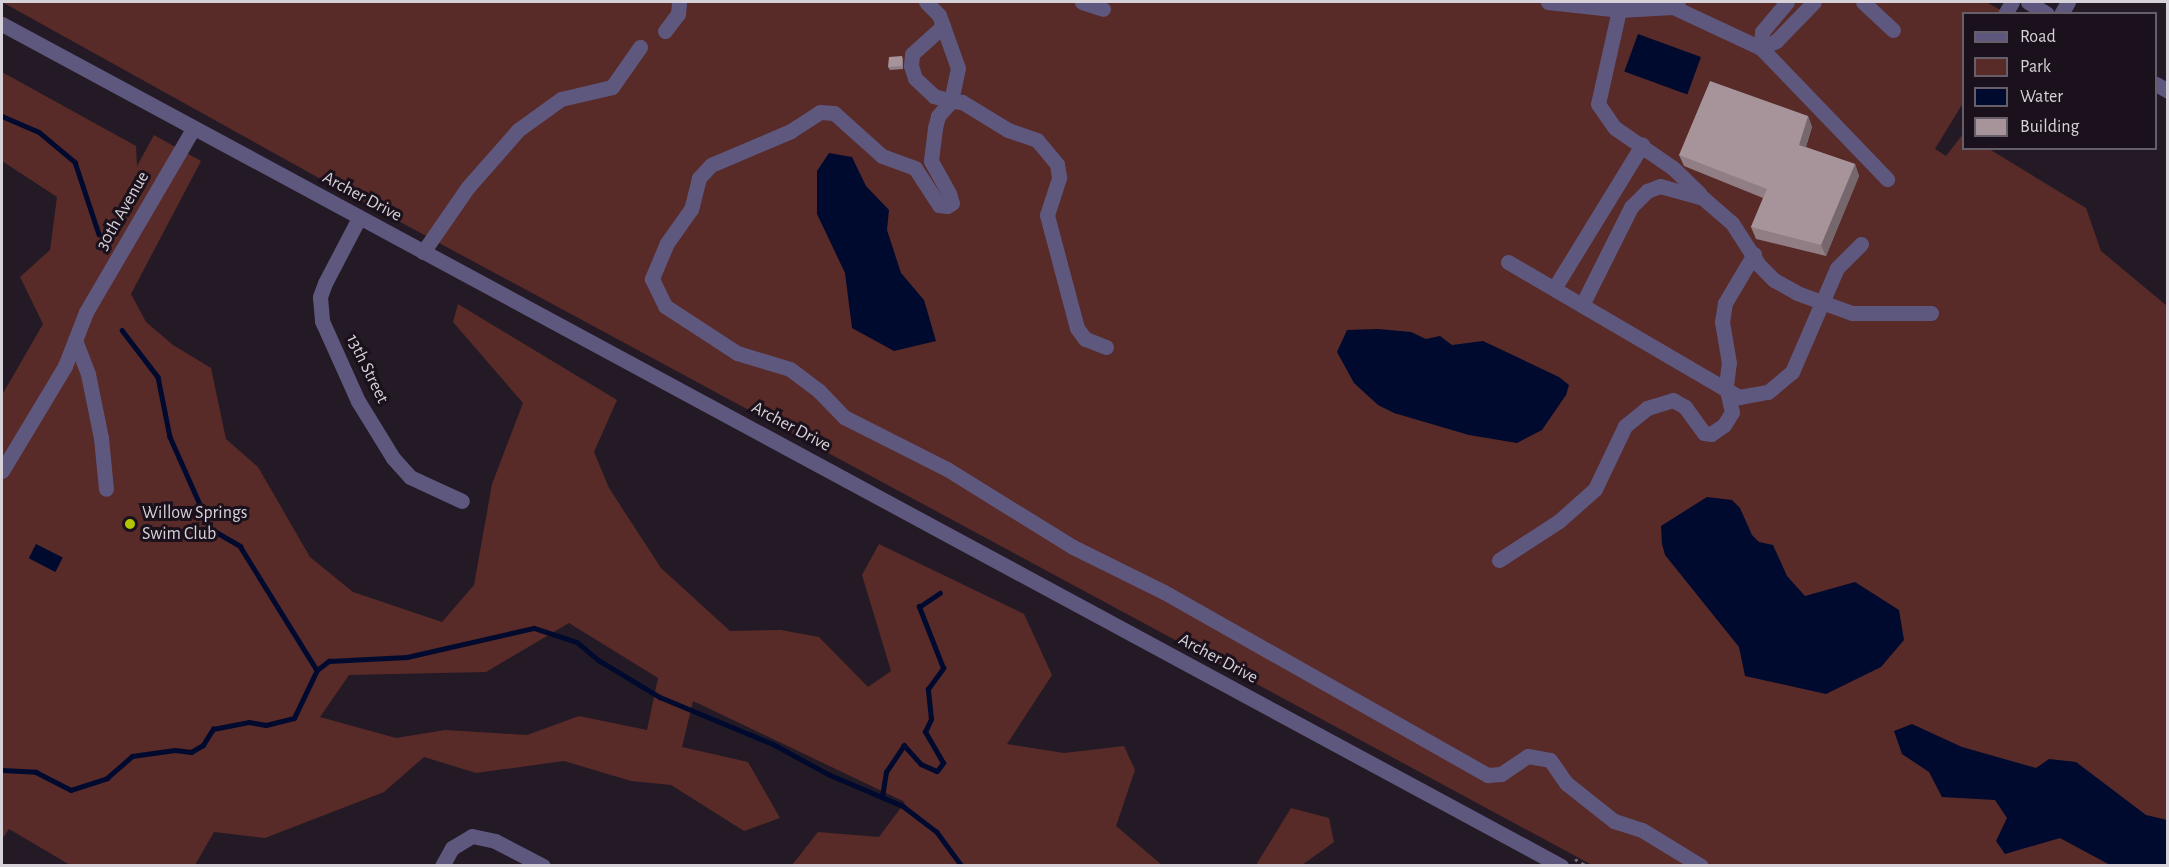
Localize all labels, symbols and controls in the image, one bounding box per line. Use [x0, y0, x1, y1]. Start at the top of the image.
legend [1962, 12, 2157, 150]
text: Road [2020, 28, 2056, 46]
text: Park [2020, 58, 2051, 76]
text: Water [2020, 88, 2063, 106]
text: Building [2020, 118, 2079, 136]
street label: Archer Drive [319, 167, 405, 227]
street label: 30th Avenue [92, 168, 154, 254]
street label: 13th Street [341, 331, 393, 407]
street label: Archer Drive [748, 397, 834, 457]
place label: Willow Springs Swim Club [142, 503, 247, 546]
marker: Willow Springs Swim Club [123, 517, 137, 531]
street label: Archer Drive [1175, 629, 1261, 689]

